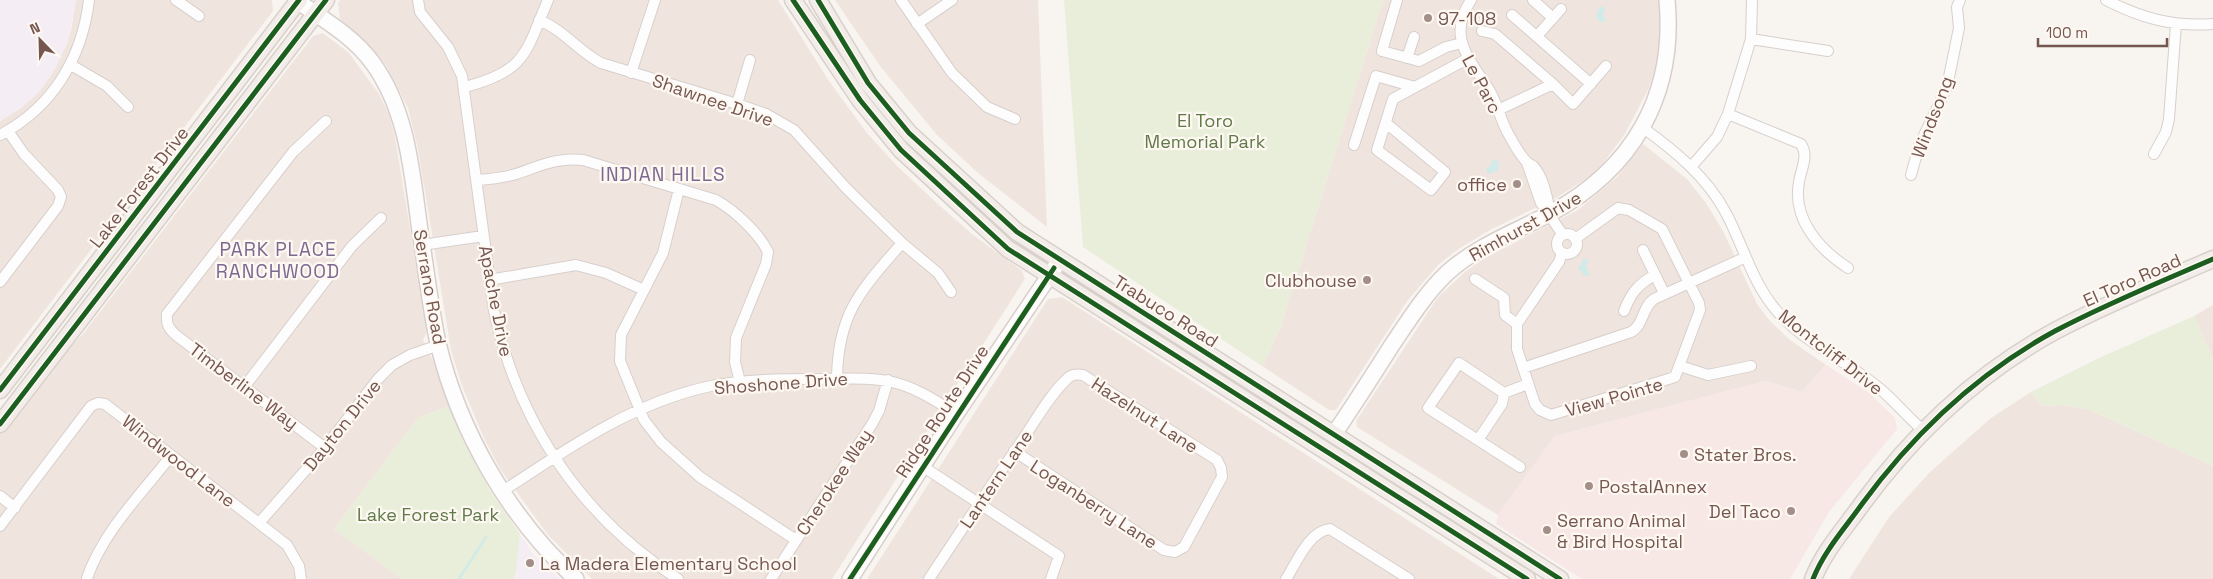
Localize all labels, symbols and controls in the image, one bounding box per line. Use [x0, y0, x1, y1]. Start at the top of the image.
place label: 97-108 [1438, 7, 1496, 30]
marker: 97-108 [1422, 12, 1434, 24]
north arrow [15, 15, 65, 65]
scale bar [2038, 15, 2167, 47]
text: N [27, 18, 43, 38]
text: 100 m [2046, 23, 2088, 42]
street label: Le Parc [1457, 51, 1507, 117]
street label: Shawnee Drive [649, 68, 777, 132]
street label: Windsong [1906, 73, 1958, 161]
park label: El Toro Memorial Park [1145, 109, 1266, 153]
street label: Lake Forest Drive [84, 122, 194, 252]
district label: INDIAN HILLS [600, 162, 726, 187]
place label: office [1457, 173, 1507, 196]
marker: office [1511, 178, 1523, 190]
street label: Rimhurst Drive [1465, 186, 1585, 266]
street label: Serrano Road [409, 228, 451, 346]
district label: PARK PLACE RANCHWOOD [216, 237, 340, 284]
street label: Apache Drive [474, 243, 518, 359]
street label: El Toro Road [2079, 248, 2185, 312]
place label: Clubhouse [1265, 269, 1357, 292]
street label: Trabuco Road [1109, 270, 1223, 352]
marker: Clubhouse [1361, 274, 1373, 286]
street label: Montcliff Drive [1774, 304, 1888, 400]
street label: Timberline Way [185, 337, 303, 435]
street label: Ridge Route Drive [890, 340, 994, 482]
street label: Shoshone Drive [713, 367, 849, 399]
street label: Hazelnut Lane [1087, 372, 1203, 458]
street label: View Pointe [1563, 372, 1665, 422]
street label: Dayton Drive [298, 375, 386, 475]
street label: Windwood Lane [118, 410, 240, 512]
street label: Cherokee Way [791, 424, 877, 540]
street label: Lantern Lane [955, 425, 1037, 533]
place label: Stater Bros. [1694, 443, 1797, 466]
marker: Stater Bros. [1678, 448, 1690, 460]
street label: Loganberry Lane [1026, 454, 1162, 554]
place label: PostalAnnex [1599, 475, 1707, 498]
marker: PostalAnnex [1583, 480, 1595, 492]
place label: Del Taco [1709, 500, 1781, 523]
park label: Lake Forest Park [357, 503, 499, 526]
marker: Del Taco [1785, 505, 1797, 517]
place label: Serrano Animal & Bird Hospital [1557, 509, 1686, 553]
marker: Serrano Animal & Bird Hospital [1541, 524, 1553, 536]
place label: La Madera Elementary School [540, 552, 797, 575]
marker: La Madera Elementary School [524, 557, 536, 569]

